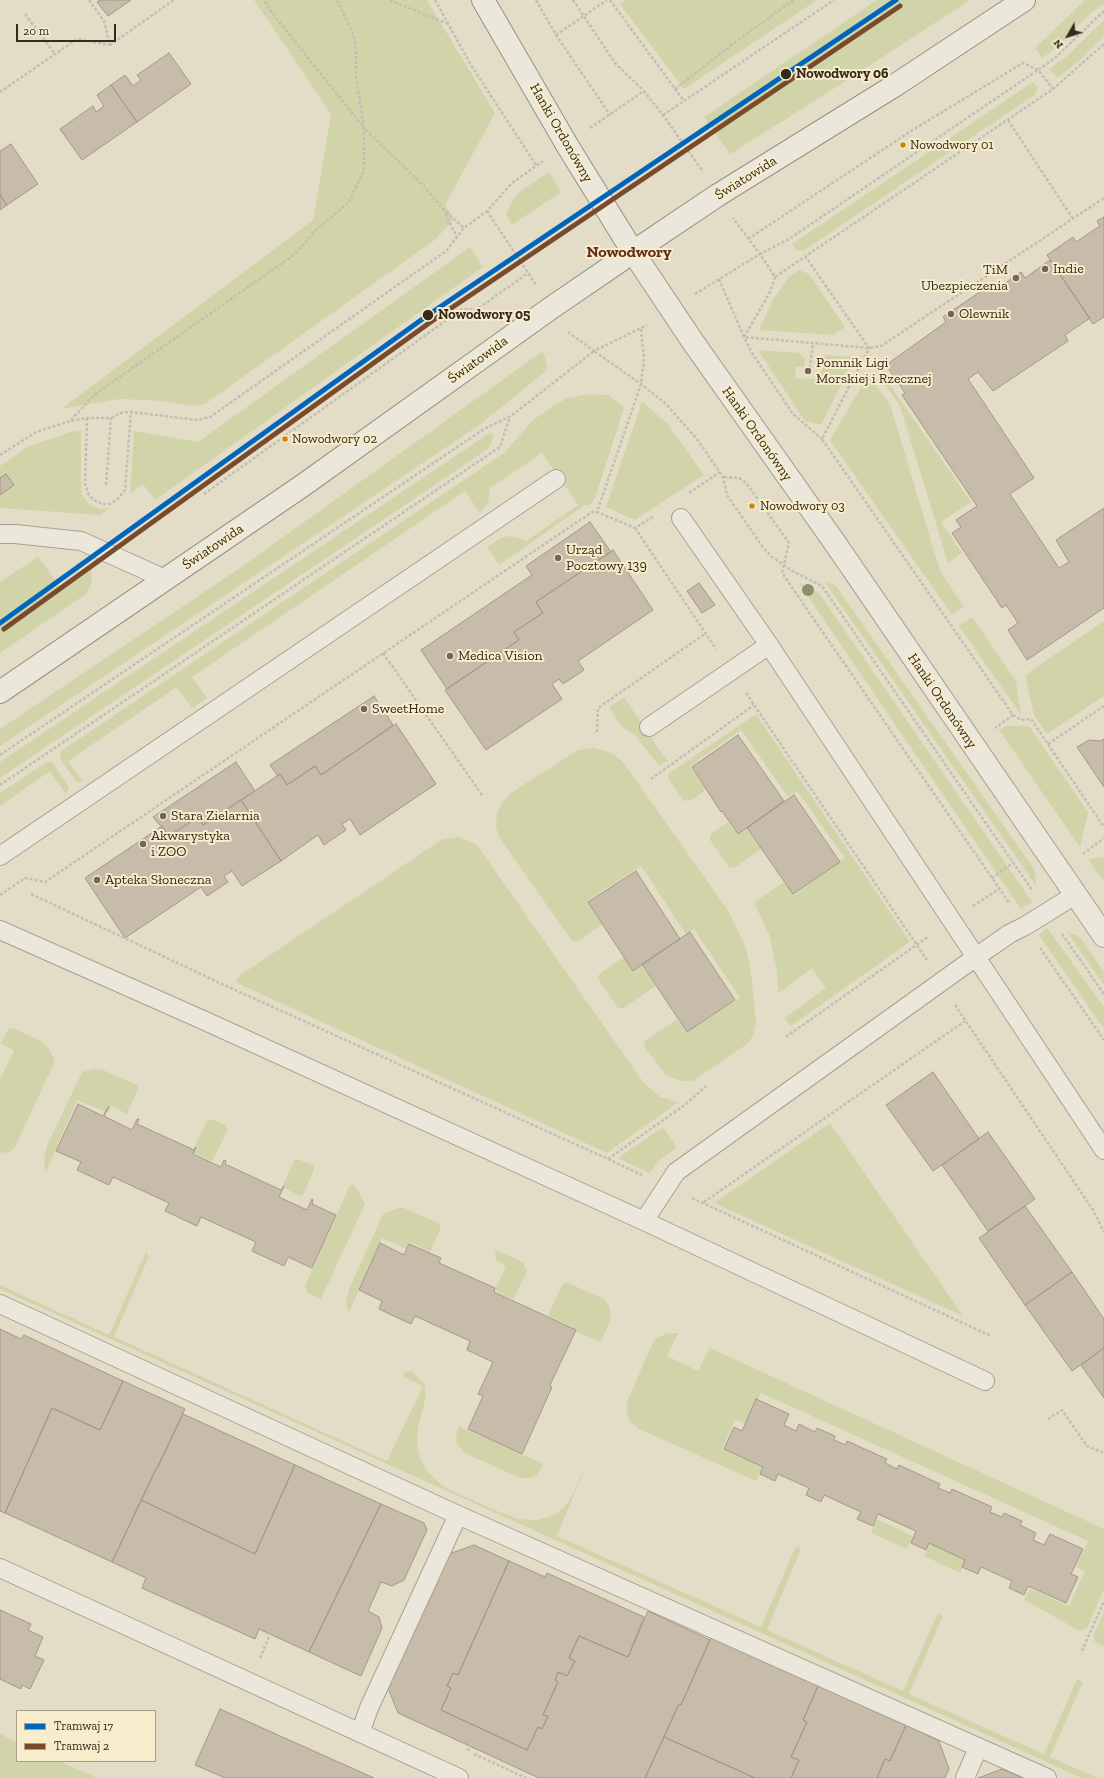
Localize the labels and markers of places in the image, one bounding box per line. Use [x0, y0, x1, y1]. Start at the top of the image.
place label: Nowodwory 06 [796, 66, 889, 82]
marker: Nowodwory 06 [779, 67, 793, 81]
place label: Nowodwory 01 [910, 137, 993, 153]
marker: Nowodwory 01 [898, 140, 908, 150]
place label: Indie [1053, 261, 1084, 277]
place label: TiM Ubezpieczenia [921, 262, 1008, 294]
marker: Indie [1040, 264, 1050, 274]
marker: TiM Ubezpieczenia [1011, 273, 1021, 283]
place label: Olewnik [959, 306, 1009, 322]
place label: Nowodwory 05 [438, 307, 530, 323]
marker: Nowodwory 05 [421, 308, 435, 322]
marker: Olewnik [946, 309, 956, 319]
place label: Pomnik Ligi Morskiej i Rzecznej [816, 355, 932, 388]
marker: Pomnik Ligi Morskiej i Rzecznej [803, 366, 813, 376]
place label: Nowodwory 02 [292, 431, 377, 447]
marker: Nowodwory 02 [280, 434, 290, 444]
place label: Nowodwory 03 [760, 498, 845, 514]
marker: Nowodwory 03 [747, 501, 757, 511]
place label: Urząd Pocztowy 139 [566, 542, 647, 574]
marker: Urząd Pocztowy 139 [553, 553, 563, 563]
place label: Medica Vision [458, 648, 543, 664]
marker: Medica Vision [445, 651, 455, 661]
place label: SweetHome [372, 701, 444, 717]
marker: SweetHome [359, 704, 369, 714]
place label: Stara Zielarnia [171, 808, 260, 824]
marker: Stara Zielarnia [158, 811, 168, 821]
place label: Akwarystyka i ZOO [151, 828, 230, 860]
marker: Akwarystyka i ZOO [138, 839, 148, 849]
place label: Apteka Słoneczna [105, 872, 212, 888]
marker: Apteka Słoneczna [92, 875, 102, 885]

